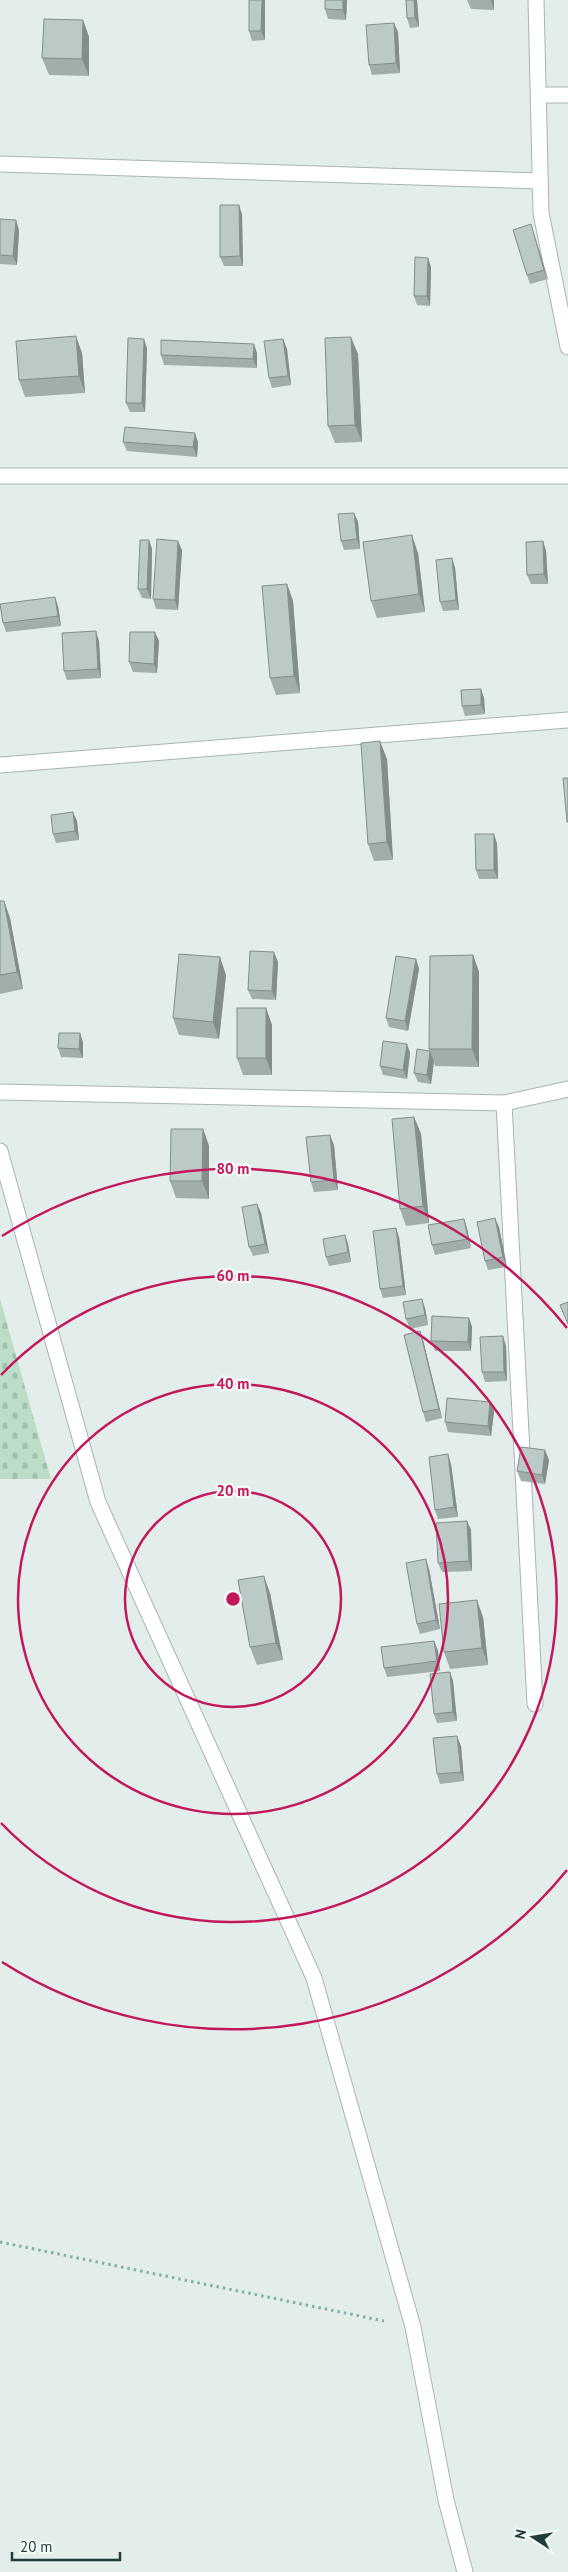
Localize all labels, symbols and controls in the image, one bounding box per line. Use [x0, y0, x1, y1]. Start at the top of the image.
text: 80 m [217, 1159, 249, 1178]
text: 60 m [217, 1266, 249, 1285]
text: 40 m [217, 1374, 249, 1393]
text: 20 m [217, 1481, 249, 1500]
centre of rings [224, 1590, 242, 1608]
north arrow [508, 2512, 558, 2562]
text: N [511, 2528, 530, 2541]
scale bar [12, 2530, 120, 2562]
text: 20 m [20, 2537, 53, 2556]

